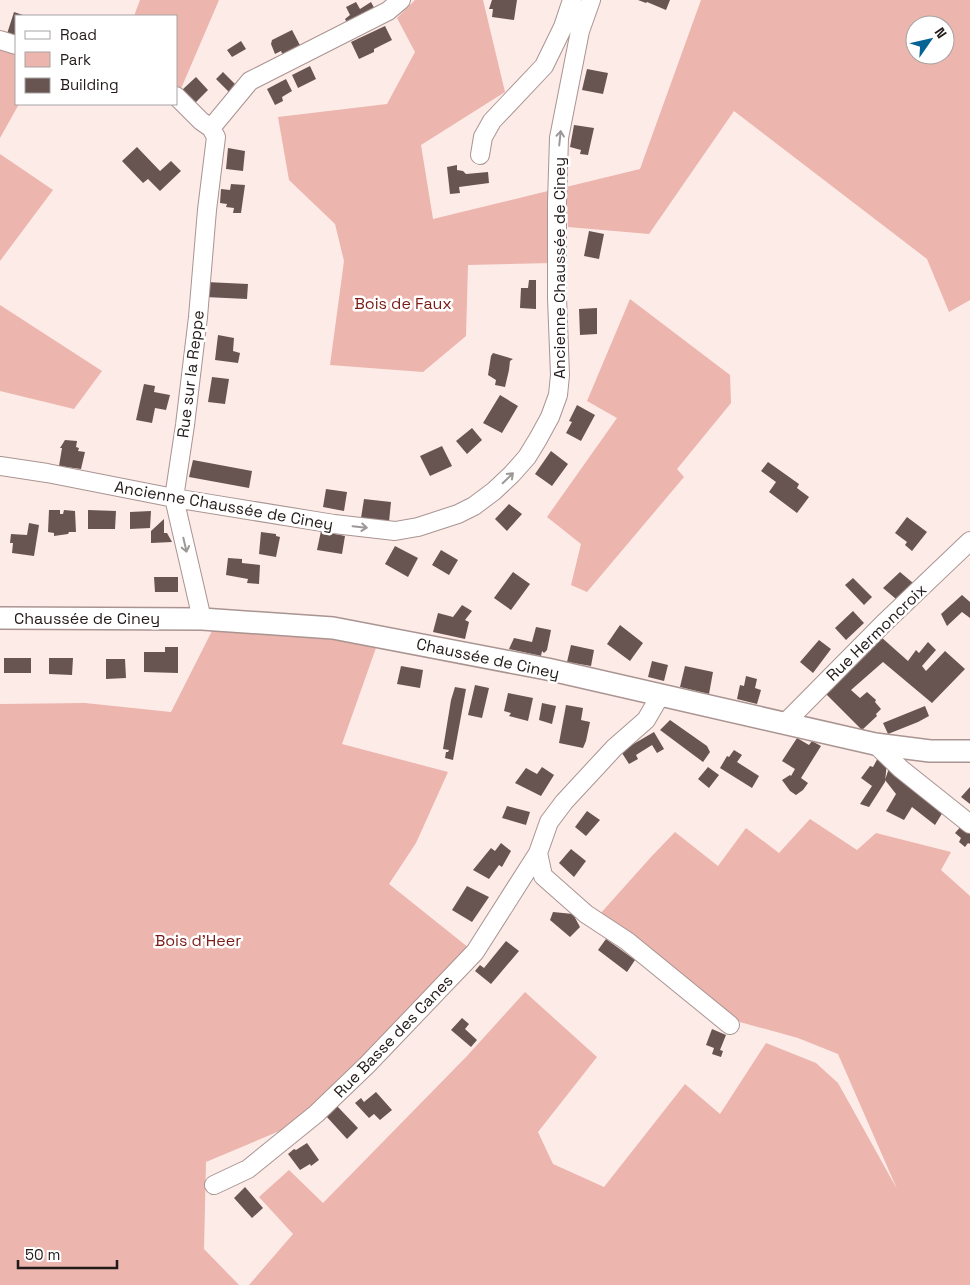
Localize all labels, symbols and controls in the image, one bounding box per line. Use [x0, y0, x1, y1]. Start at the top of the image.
legend [15, 15, 178, 105]
north arrow [905, 15, 955, 65]
text: N [931, 24, 951, 42]
text: Road [60, 25, 97, 44]
text: Park [60, 50, 91, 69]
text: Building [60, 75, 119, 94]
one-way arrow [555, 130, 565, 146]
street label: Ancienne Chaussée de Ciney [549, 157, 570, 379]
park label: Bois de Faux [354, 293, 452, 314]
street label: Rue sur la Reppe [172, 309, 209, 439]
one-way arrow [502, 472, 514, 484]
street label: Ancienne Chaussée de Ciney [113, 476, 335, 535]
one-way arrow [352, 522, 368, 532]
one-way arrow [181, 537, 190, 553]
street label: Rue Hermoncroix [822, 579, 931, 686]
street label: Chaussée de Ciney [14, 608, 160, 629]
street label: Chaussée de Ciney [414, 633, 561, 684]
park label: Bois d'Heer [155, 930, 241, 951]
street label: Rue Basse des Canes [329, 970, 458, 1102]
scale bar [18, 1238, 116, 1270]
text: 50 m [25, 1245, 60, 1264]

